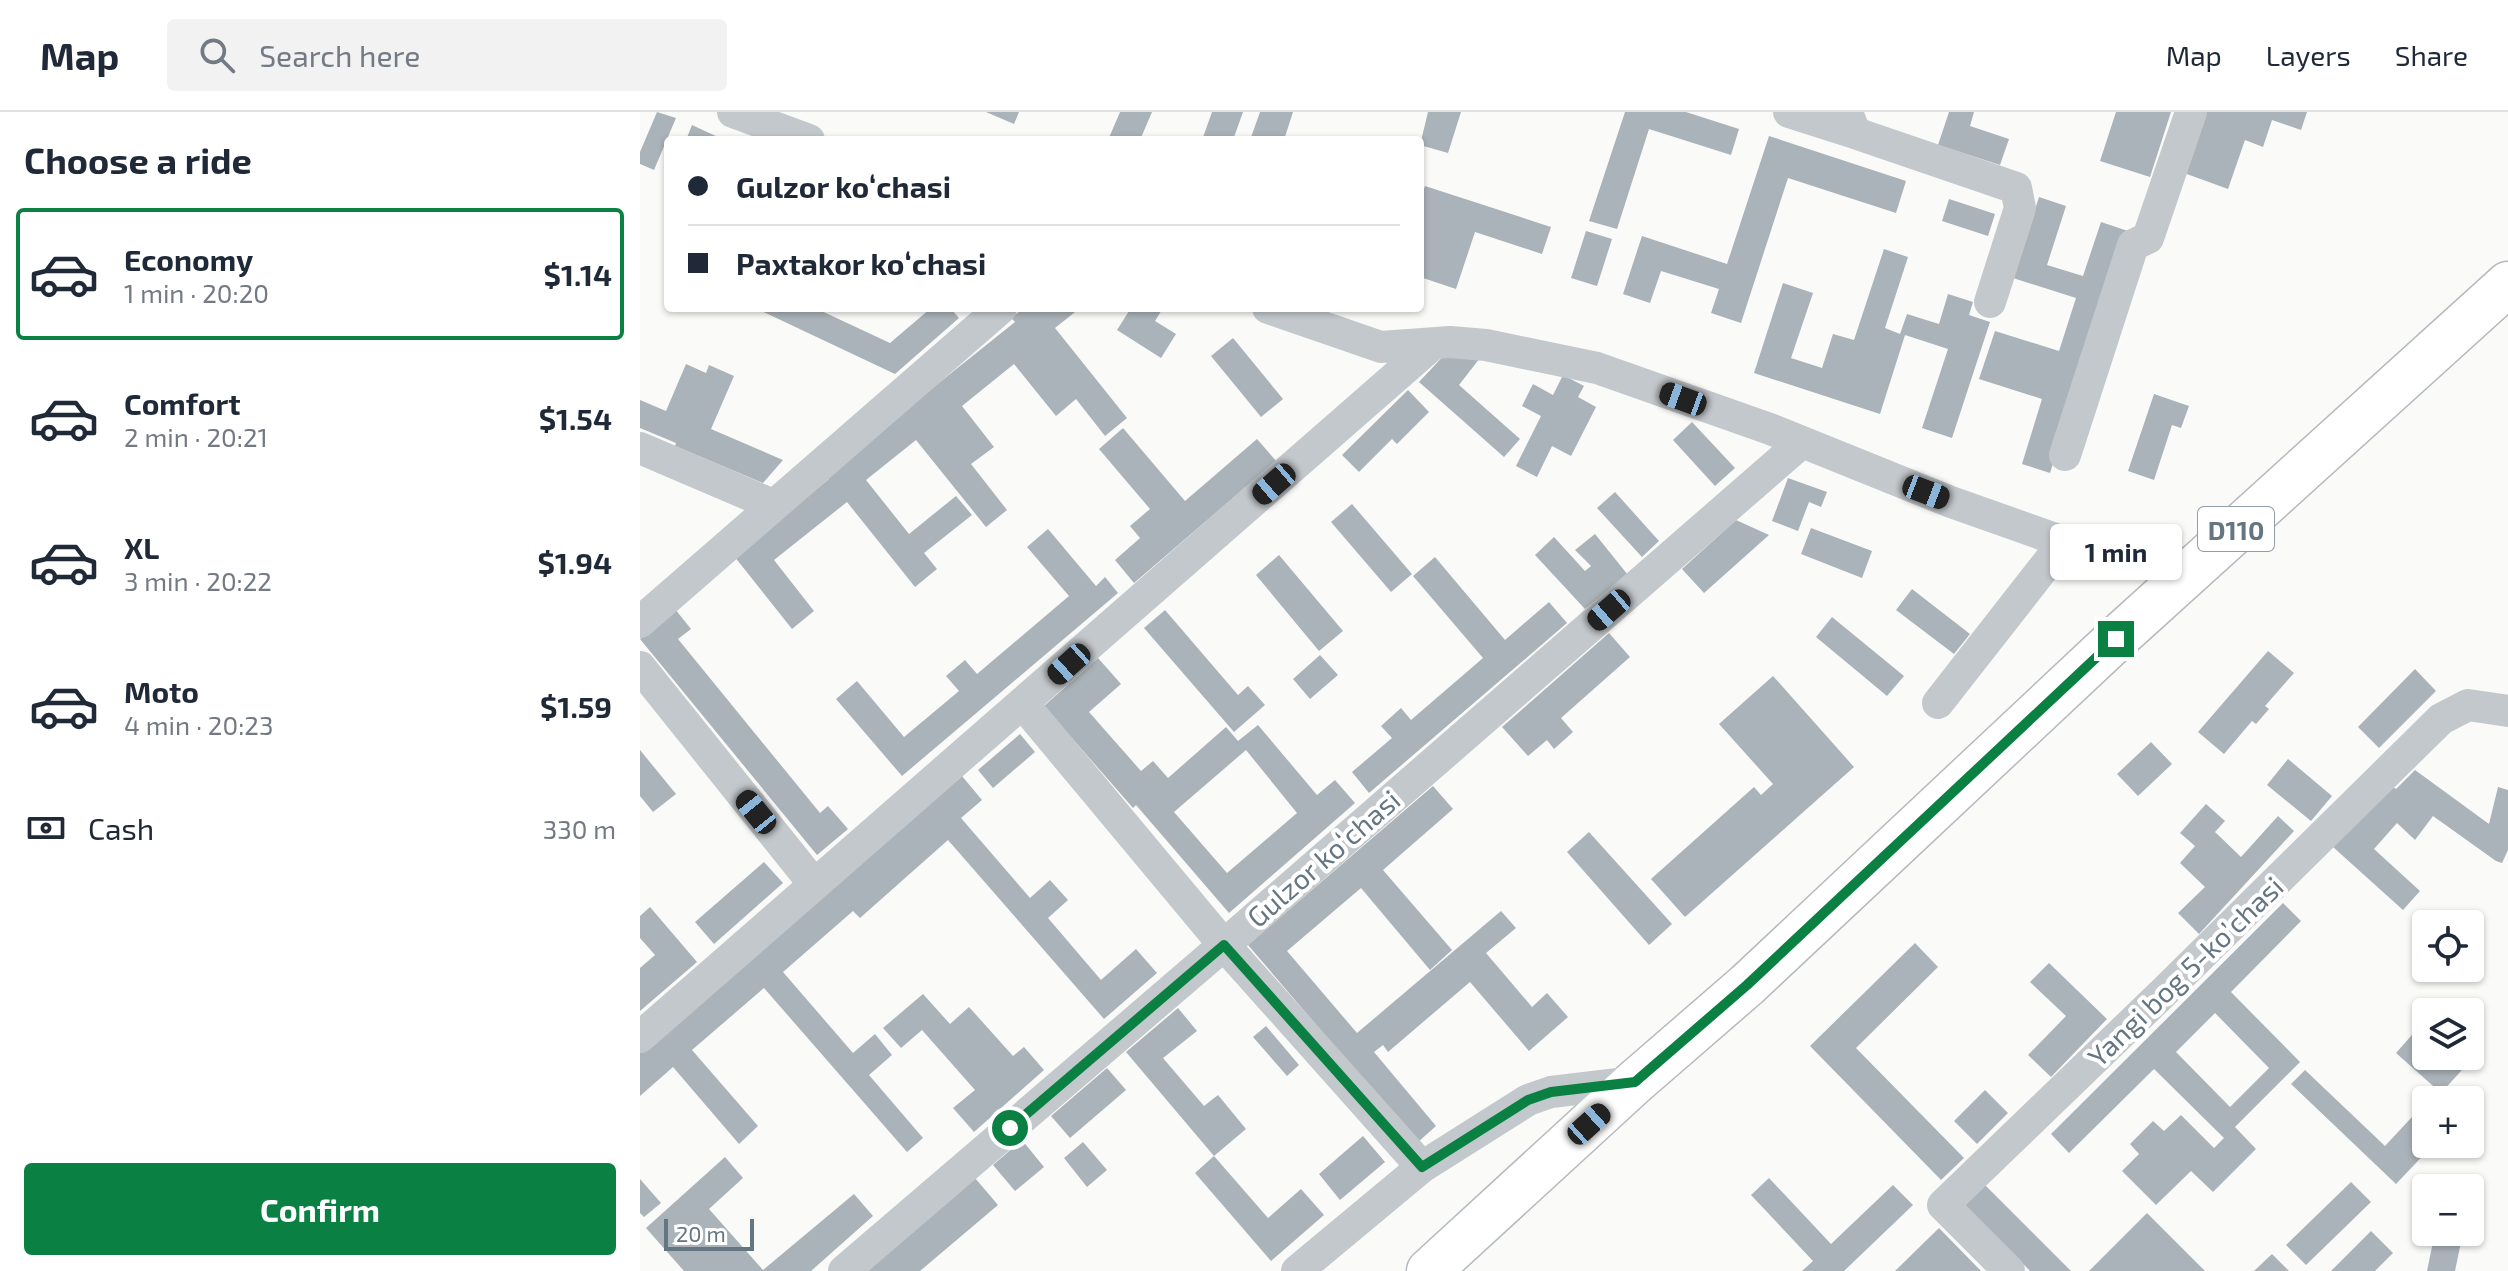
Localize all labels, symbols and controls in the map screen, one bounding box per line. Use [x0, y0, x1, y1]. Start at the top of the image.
search box [167, 19, 727, 91]
text: Map [40, 32, 119, 78]
icon: search [195, 33, 239, 77]
text: Search here [259, 37, 420, 73]
text: Map [2166, 38, 2222, 72]
text: Layers [2266, 38, 2351, 72]
text: Share [2395, 38, 2468, 72]
text: Choose a ride [24, 138, 252, 181]
text: Gulzor koʻchasi [736, 168, 951, 204]
icon: car [28, 238, 100, 310]
text: Economy [124, 241, 253, 277]
text: Paxtakor koʻchasi [736, 245, 986, 281]
text: $1.14 [544, 256, 612, 292]
text: 1 min · 20:20 [124, 277, 269, 308]
car [1656, 380, 1710, 418]
icon: car [28, 382, 100, 454]
text: Comfort [124, 385, 241, 421]
text: $1.54 [539, 400, 612, 436]
text: 2 min · 20:21 [124, 421, 268, 452]
car [1248, 459, 1300, 509]
car [1899, 472, 1953, 512]
road number: D110 [2198, 507, 2274, 551]
callout: 1 min [2050, 523, 2182, 579]
icon: car [28, 526, 100, 598]
text: XL [124, 529, 159, 565]
text: 1 min [2085, 536, 2147, 567]
text: $1.94 [538, 544, 612, 580]
text: 3 min · 20:22 [124, 565, 272, 596]
car [1583, 585, 1635, 635]
route end [2098, 621, 2134, 657]
car [1043, 639, 1095, 689]
icon: car [28, 670, 100, 742]
text: Moto [124, 673, 199, 709]
text: $1.59 [540, 688, 612, 724]
text: 4 min · 20:23 [124, 709, 273, 740]
street label: Gulzor koʻchasi [1240, 782, 1406, 934]
car [732, 786, 780, 838]
icon: cash [24, 806, 68, 850]
text: Cash [88, 810, 154, 846]
text: 330 m [543, 813, 616, 844]
street label: Yangi bog 5-koʼchasi [2080, 869, 2290, 1073]
map controls [2412, 910, 2484, 1246]
button: locate [2412, 910, 2484, 982]
button: layers [2412, 998, 2484, 1070]
button: + [2412, 1086, 2484, 1158]
car [1563, 1099, 1615, 1149]
route start [992, 1110, 1028, 1146]
button: Confirm [24, 1163, 616, 1255]
button: − [2412, 1174, 2484, 1246]
scale bar [664, 1215, 754, 1251]
text: 20 m [676, 1220, 726, 1246]

